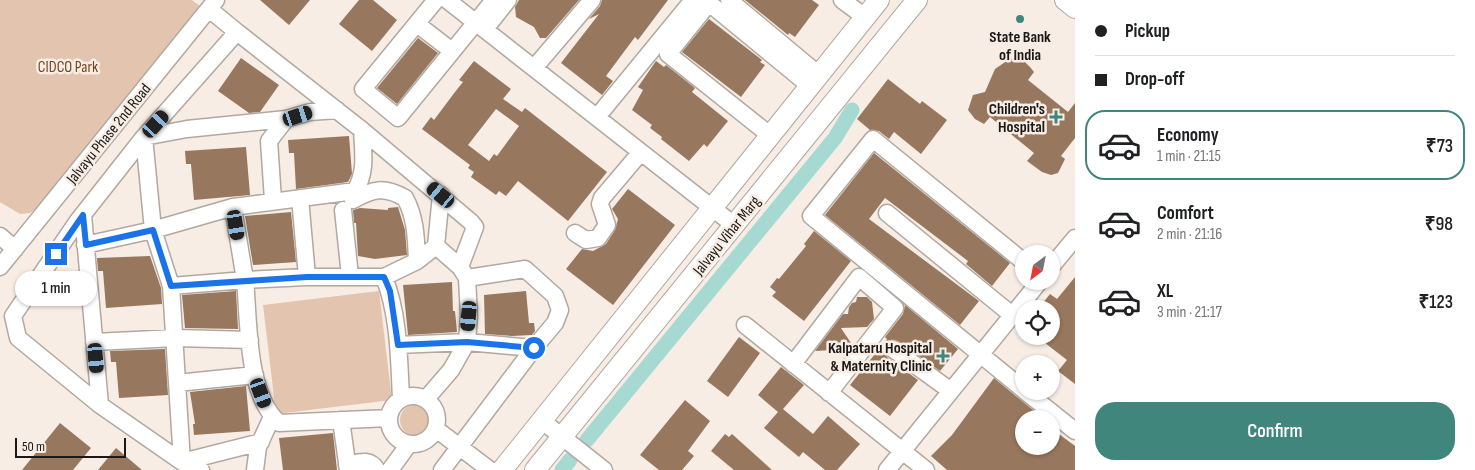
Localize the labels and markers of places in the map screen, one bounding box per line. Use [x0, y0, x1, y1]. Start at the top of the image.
marker: State Bank of India [1014, 13, 1026, 25]
place label: State Bank of India [989, 28, 1051, 65]
place label: Children's Hospital [989, 100, 1045, 137]
marker: Children's Hospital [1049, 110, 1063, 124]
place label: Kalpataru Hospital & Maternity Clinic [828, 339, 932, 376]
marker: Kalpataru Hospital & Maternity Clinic [936, 349, 950, 363]

